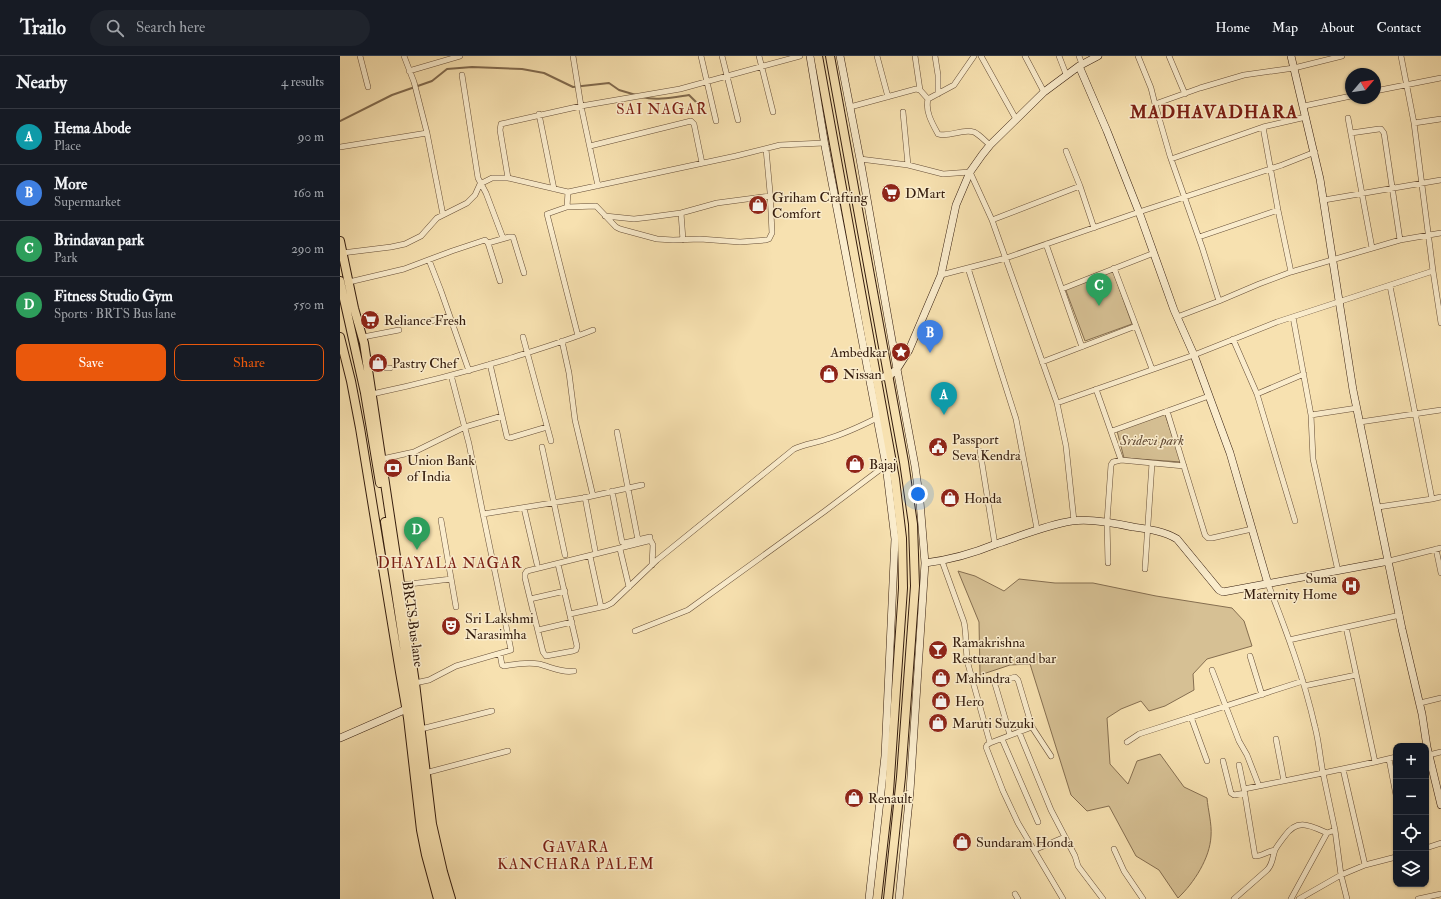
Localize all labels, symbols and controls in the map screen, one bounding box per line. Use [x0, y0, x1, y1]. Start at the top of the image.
search box [90, 10, 370, 46]
text: Trailo [20, 16, 66, 40]
icon: search [104, 17, 126, 39]
text: Search here [136, 18, 205, 37]
text: Home [1215, 19, 1250, 36]
text: Map [1272, 19, 1298, 36]
text: About [1320, 19, 1354, 36]
text: Contact [1376, 19, 1421, 36]
north arrow [1345, 68, 1381, 104]
text: Nearby [16, 72, 67, 93]
text: 4 results [281, 74, 324, 90]
district label: SAI NAGAR [616, 100, 708, 119]
district label: MADHAVADHARA [1129, 101, 1298, 124]
text: Hema Abode [54, 119, 131, 138]
text: A [25, 129, 33, 145]
text: 90 m [298, 129, 324, 145]
text: Place [54, 138, 81, 154]
text: More [54, 175, 87, 194]
supermarket icon: DMart [880, 182, 902, 204]
text: B [25, 185, 33, 201]
text: 160 m [293, 185, 324, 201]
place label: DMart [905, 185, 946, 202]
place label: Griham Crafting Comfort [772, 189, 869, 222]
text: Supermarket [54, 194, 121, 210]
shop icon: Griham Crafting Comfort [747, 194, 769, 216]
text: Brindavan park [54, 231, 144, 250]
text: C [24, 241, 34, 257]
text: 290 m [291, 241, 324, 257]
text: Park [54, 250, 78, 266]
pin: C [1086, 273, 1112, 306]
text: Fitness Studio Gym [54, 287, 173, 306]
text: D [24, 297, 34, 313]
text: 550 m [293, 297, 324, 313]
text: Sports · BRTS Bus lane [54, 306, 176, 322]
supermarket icon: Reliance Fresh [359, 309, 381, 331]
place label: Reliance Fresh [384, 312, 467, 329]
pin: B [917, 320, 943, 353]
place icon: Ambedkar [890, 341, 912, 363]
button: Save [16, 344, 166, 381]
button: Share [174, 344, 324, 381]
place label: Ambedkar [829, 344, 888, 361]
shop icon: Pastry Chef [367, 352, 389, 374]
place label: Pastry Chef [392, 355, 460, 373]
shop icon: Nissan [818, 363, 840, 385]
place label: Nissan [843, 366, 882, 383]
pin: A [931, 382, 957, 415]
place label: Passport Seva Kendra [952, 431, 1021, 464]
park label: Sridevi park [1119, 432, 1184, 449]
public building icon: Passport Seva Kendra [927, 436, 949, 458]
place label: Union Bank of India [407, 452, 475, 485]
shop icon: Bajaj [844, 453, 866, 475]
place label: Bajaj [869, 456, 896, 473]
bank icon: Union Bank of India [382, 457, 404, 479]
your location [908, 484, 928, 504]
shop icon: Honda [939, 487, 961, 509]
place label: Honda [964, 490, 1002, 507]
pin: D [404, 517, 430, 550]
district label: DHAYALA NAGAR [377, 554, 523, 573]
place label: Suma Maternity Home [1243, 570, 1337, 604]
hospital icon: Suma Maternity Home [1340, 575, 1362, 597]
street label: BRTS Bus lane [399, 580, 427, 668]
place label: Sri Lakshmi Narasimha [465, 610, 534, 643]
theatre icon: Sri Lakshmi Narasimha [440, 615, 462, 637]
place label: Ramakrishna Restuarant and bar [952, 634, 1057, 667]
bar icon: Ramakrishna Restuarant and bar [927, 639, 949, 661]
shop icon: Mahindra [930, 667, 952, 689]
place label: Mahindra [955, 670, 1011, 687]
shop icon: Hero [930, 690, 952, 712]
place label: Hero [955, 693, 984, 710]
shop icon: Maruti Suzuki [927, 712, 949, 734]
place label: Maruti Suzuki [952, 715, 1035, 732]
map controls [1393, 743, 1429, 887]
button: + [1393, 743, 1429, 779]
button: − [1393, 779, 1429, 815]
shop icon: Renault [843, 787, 865, 809]
place label: Renault [868, 790, 912, 807]
button: locate [1393, 815, 1429, 851]
shop icon: Sundaram Honda [951, 831, 973, 853]
place label: Sundaram Honda [976, 834, 1074, 851]
district label: GAVARA KANCHARA PALEM [497, 838, 655, 874]
button: layers [1393, 851, 1429, 887]

